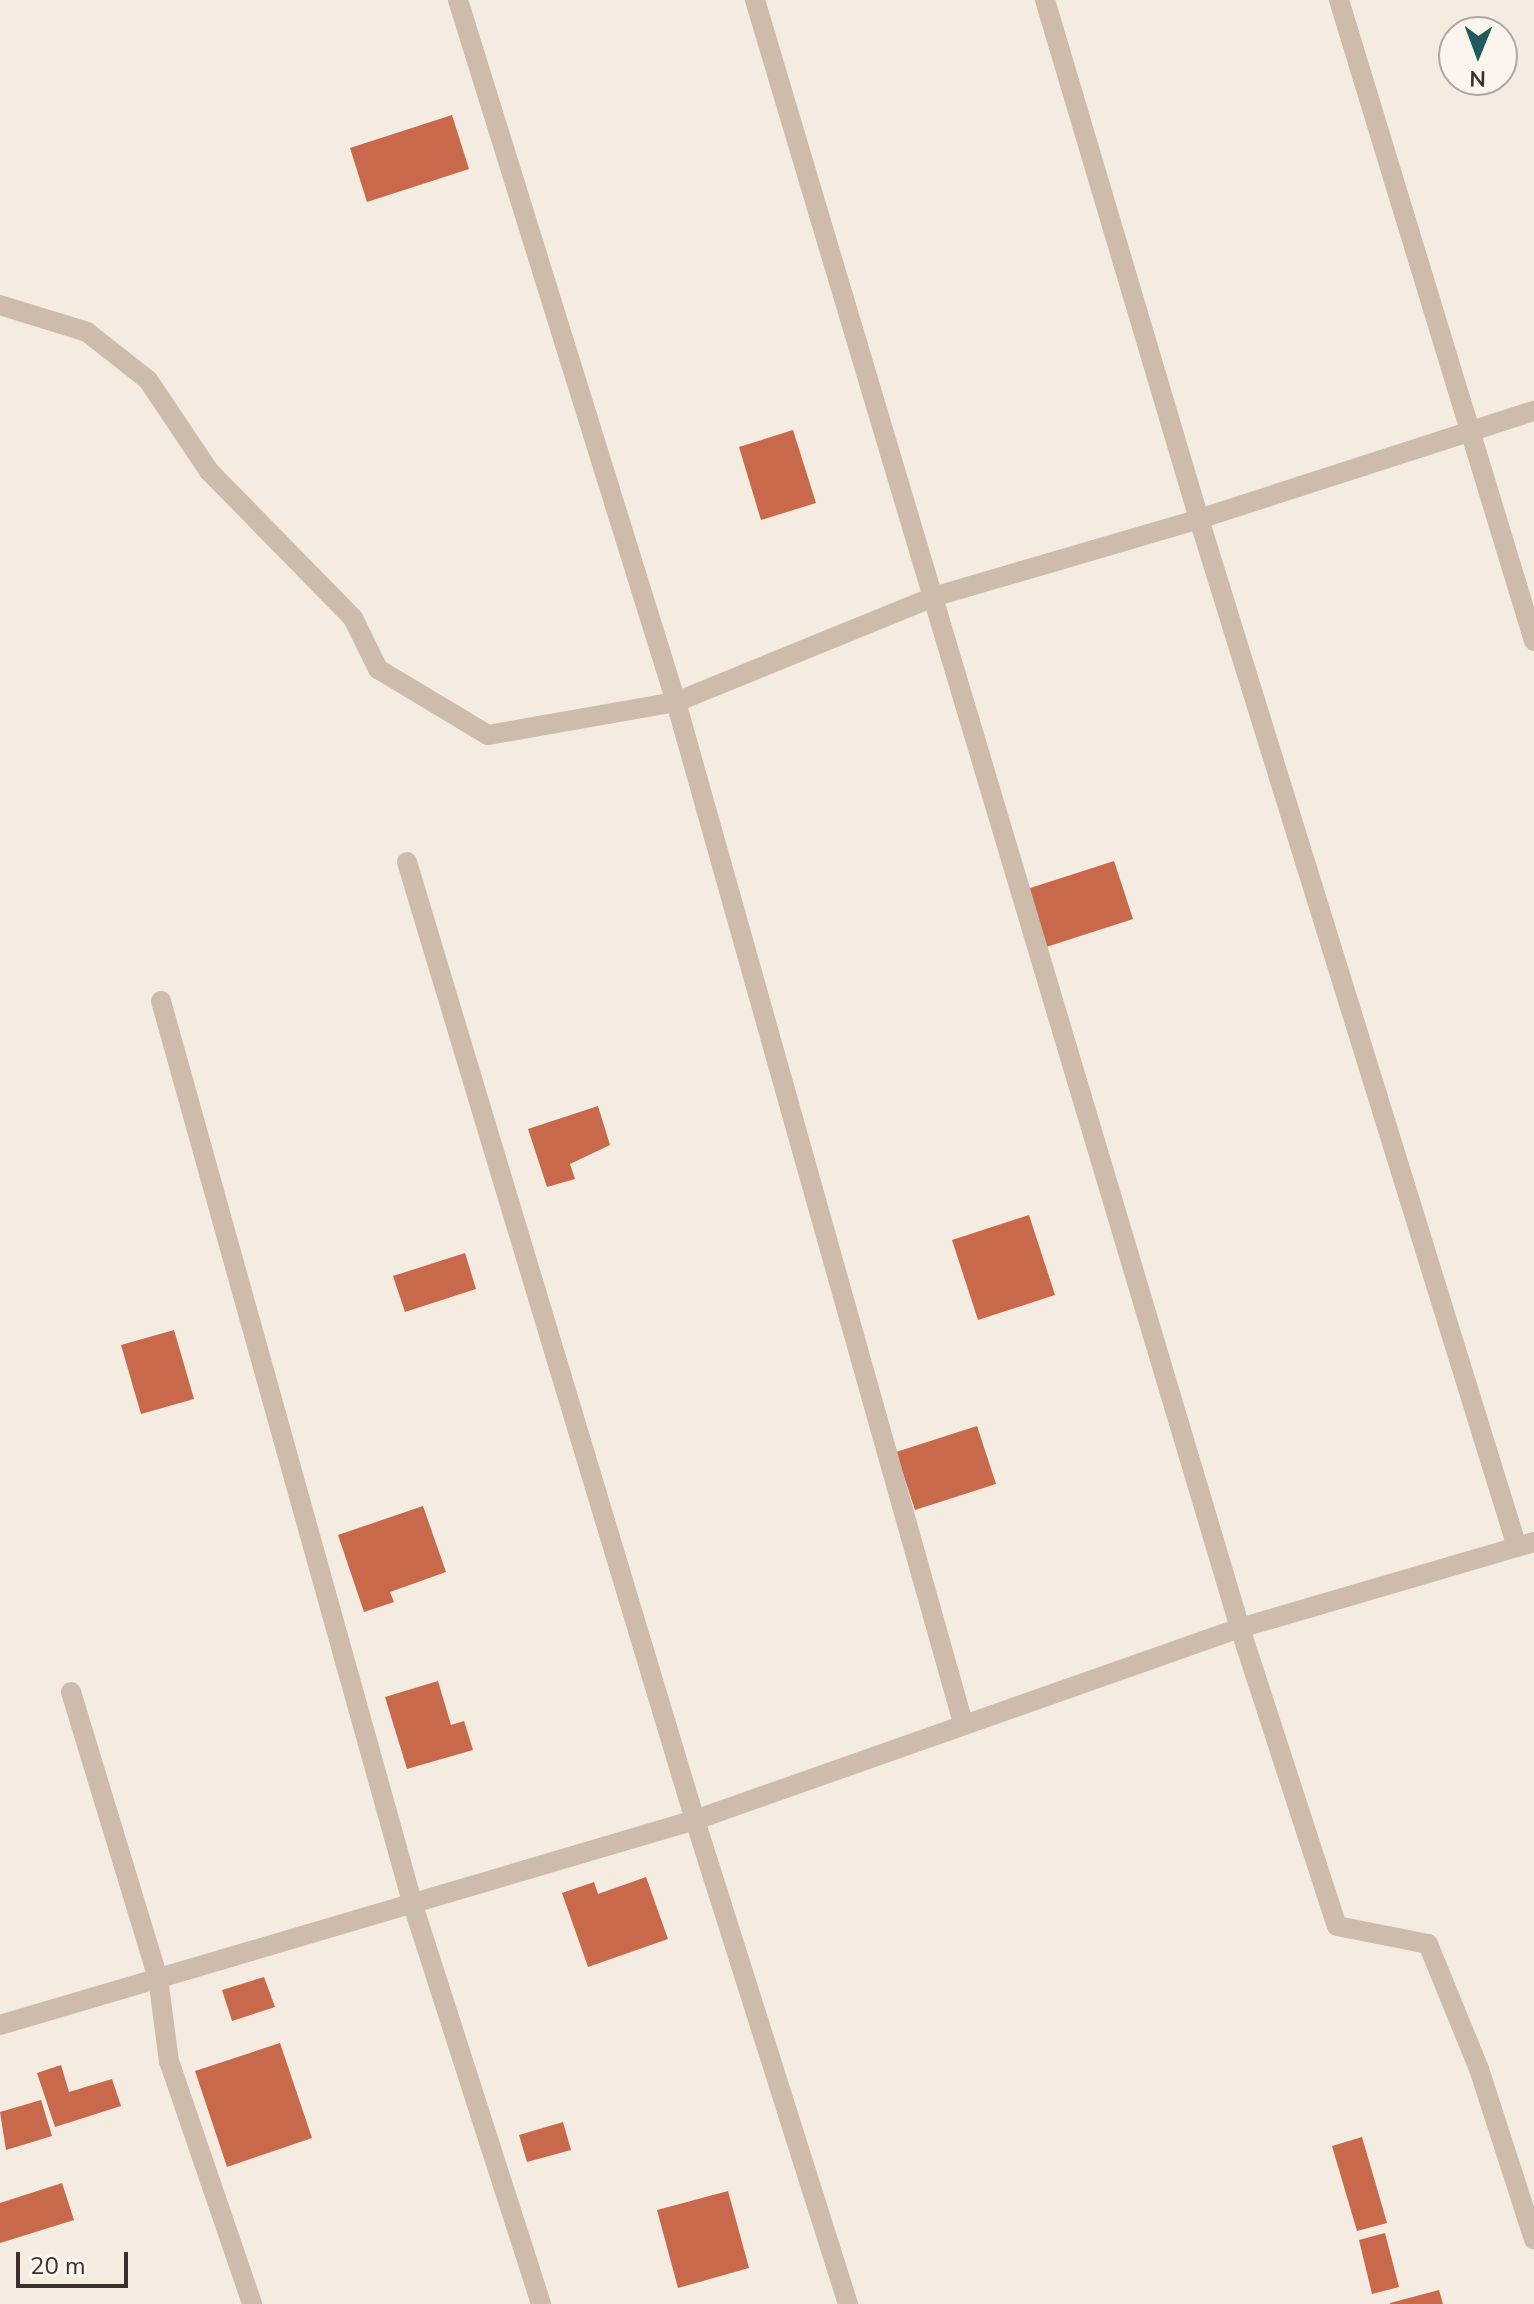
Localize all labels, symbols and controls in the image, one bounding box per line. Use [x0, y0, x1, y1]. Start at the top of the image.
north arrow [1438, 16, 1518, 96]
text: N [1469, 63, 1486, 93]
scale bar [20, 2236, 132, 2286]
text: 20 m [30, 2250, 86, 2282]

